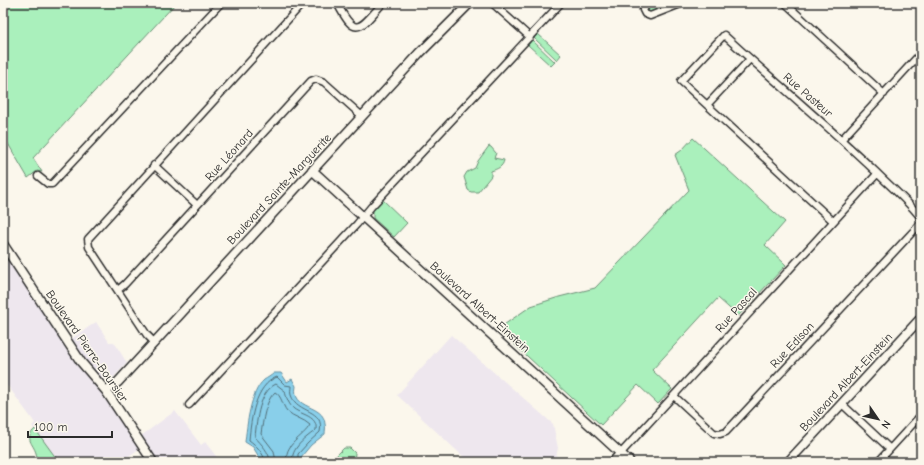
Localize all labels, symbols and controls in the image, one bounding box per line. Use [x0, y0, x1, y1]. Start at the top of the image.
street label: Rue Pasteur [781, 70, 836, 120]
street label: Rue Léonard [202, 126, 256, 184]
street label: Boulevard Sainte-Marguerite [224, 131, 334, 247]
street label: Boulevard Albert-Einstein [427, 259, 533, 355]
street label: Rue Pascal [712, 285, 760, 335]
street label: Boulevard Pierre-Boursier [43, 287, 131, 405]
street label: Rue Edison [767, 319, 817, 371]
street label: Boulevard Albert-Einstein [797, 330, 895, 434]
north arrow [858, 399, 898, 439]
scale bar [28, 413, 112, 439]
text: N [878, 418, 893, 431]
text: 100 m [34, 420, 67, 434]

